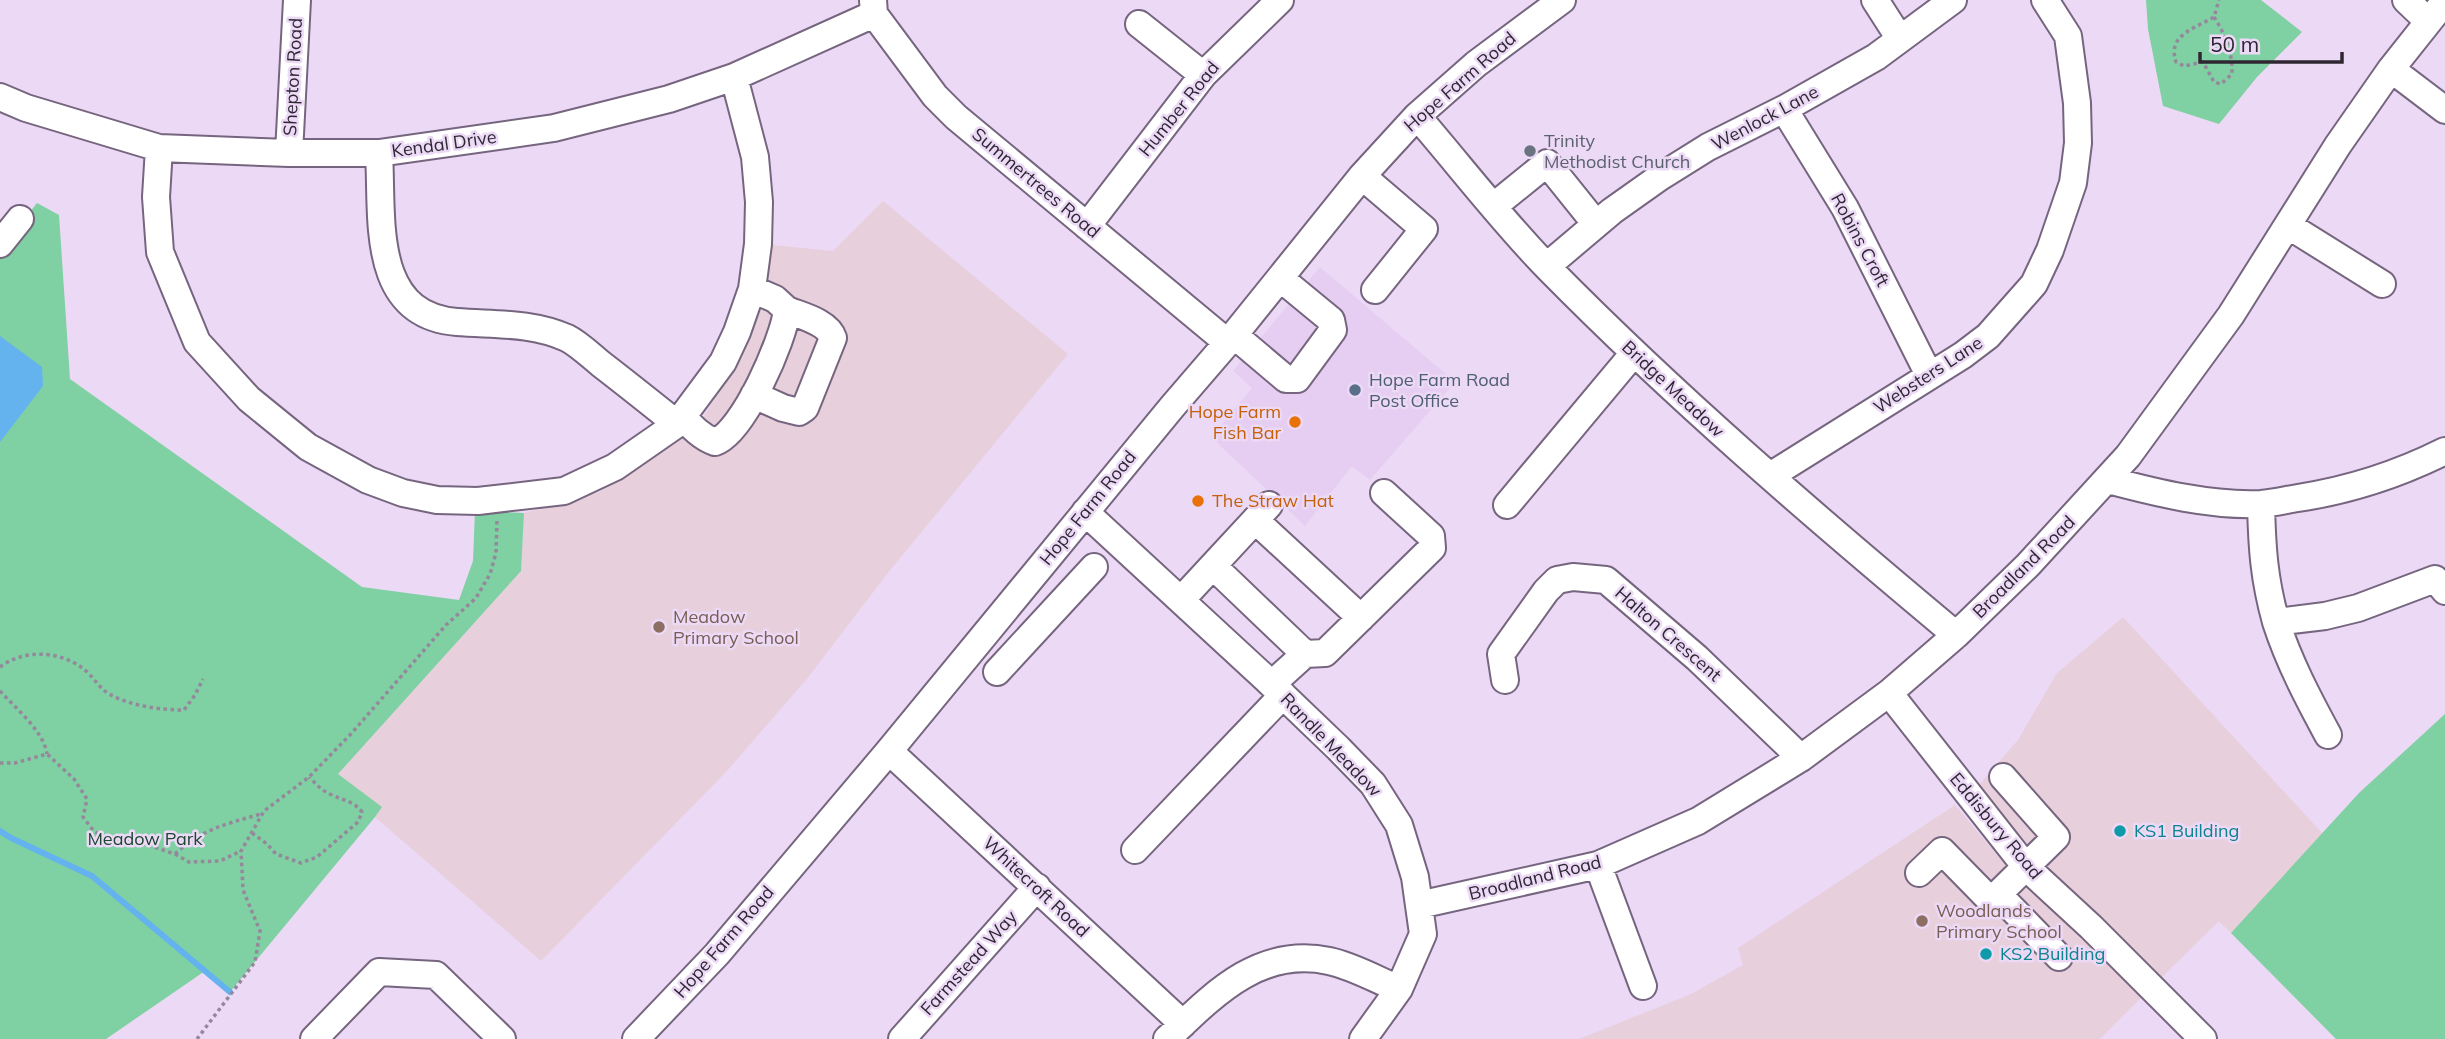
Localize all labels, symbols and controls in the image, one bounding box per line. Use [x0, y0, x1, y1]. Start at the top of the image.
street label: Shepton Road [278, 17, 307, 137]
scale bar [2200, 21, 2342, 65]
street label: Hope Farm Road [1399, 27, 1520, 137]
text: 50 m [2210, 31, 2259, 57]
street label: Humber Road [1133, 56, 1224, 161]
street label: Wenlock Lane [1707, 80, 1822, 155]
street label: Summertrees Road [968, 122, 1105, 243]
street label: Kendal Drive [390, 125, 498, 162]
place label: Trinity Methodist Church [1544, 129, 1690, 173]
marker: Trinity Methodist Church [1522, 143, 1538, 159]
street label: Robins Croft [1826, 189, 1895, 290]
street label: Websters Lane [1869, 331, 1987, 418]
street label: Bridge Meadow [1617, 335, 1730, 442]
place label: Hope Farm Road Post Office [1369, 368, 1510, 412]
marker: Hope Farm Road Post Office [1347, 382, 1363, 398]
place label: Hope Farm Fish Bar [1189, 400, 1281, 444]
marker: Hope Farm Fish Bar [1287, 414, 1303, 430]
street label: Hope Farm Road [1034, 446, 1141, 570]
place label: The Straw Hat [1212, 489, 1334, 512]
marker: The Straw Hat [1190, 493, 1206, 509]
street label: Broadland Road [1968, 511, 2080, 623]
street label: Halton Crescent [1610, 581, 1726, 686]
place label: Meadow Primary School [673, 605, 799, 649]
marker: Meadow Primary School [651, 619, 667, 635]
street label: Randle Meadow [1276, 688, 1387, 802]
street label: Eddisbury Road [1945, 768, 2048, 884]
place label: KS1 Building [2134, 819, 2239, 842]
marker: KS1 Building [2112, 823, 2128, 839]
park label: Meadow Park [87, 827, 203, 850]
street label: Whitecroft Road [978, 831, 1094, 942]
street label: Broadland Road [1466, 850, 1604, 905]
street label: Hope Farm Road [669, 881, 779, 1002]
place label: Woodlands Primary School [1936, 899, 2062, 943]
street label: Farmstead Way [915, 905, 1022, 1020]
marker: Woodlands Primary School [1914, 913, 1930, 929]
place label: KS2 Building [2000, 942, 2105, 965]
marker: KS2 Building [1978, 946, 1994, 962]

